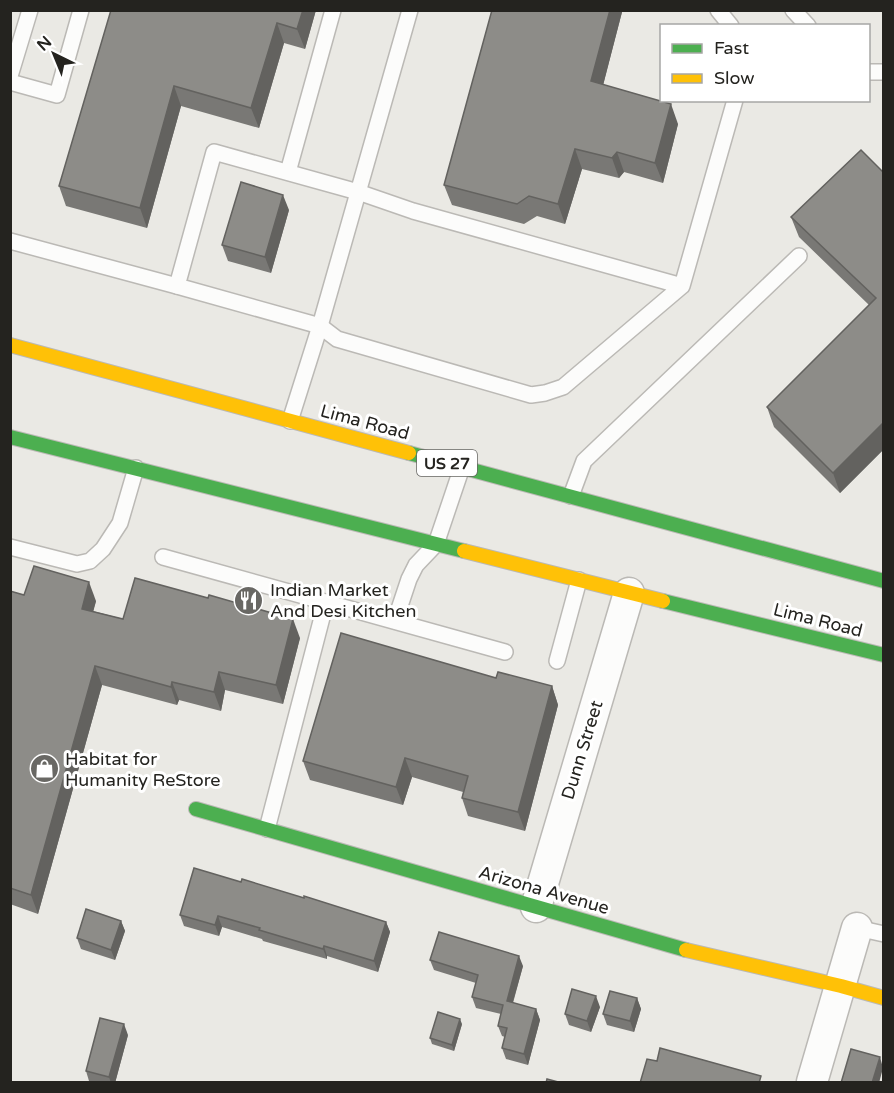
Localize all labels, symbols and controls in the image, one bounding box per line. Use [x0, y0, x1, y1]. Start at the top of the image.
north arrow [24, 24, 84, 84]
legend [660, 24, 870, 102]
text: N [33, 32, 56, 55]
text: Fast [714, 37, 749, 59]
text: Slow [714, 67, 755, 89]
street label: Lima Road [318, 400, 412, 444]
road number: US 27 [417, 450, 477, 476]
place label: Indian Market And Desi Kitchen [270, 579, 416, 622]
restaurant icon: Indian Market And Desi Kitchen [233, 584, 265, 616]
street label: Lima Road [771, 598, 865, 642]
street label: Dunn Street [557, 698, 608, 802]
place label: Habitat for Humanity ReStore [65, 748, 221, 791]
shop icon: Habitat for Humanity ReStore [28, 753, 60, 785]
street label: Arizona Avenue [476, 861, 612, 919]

